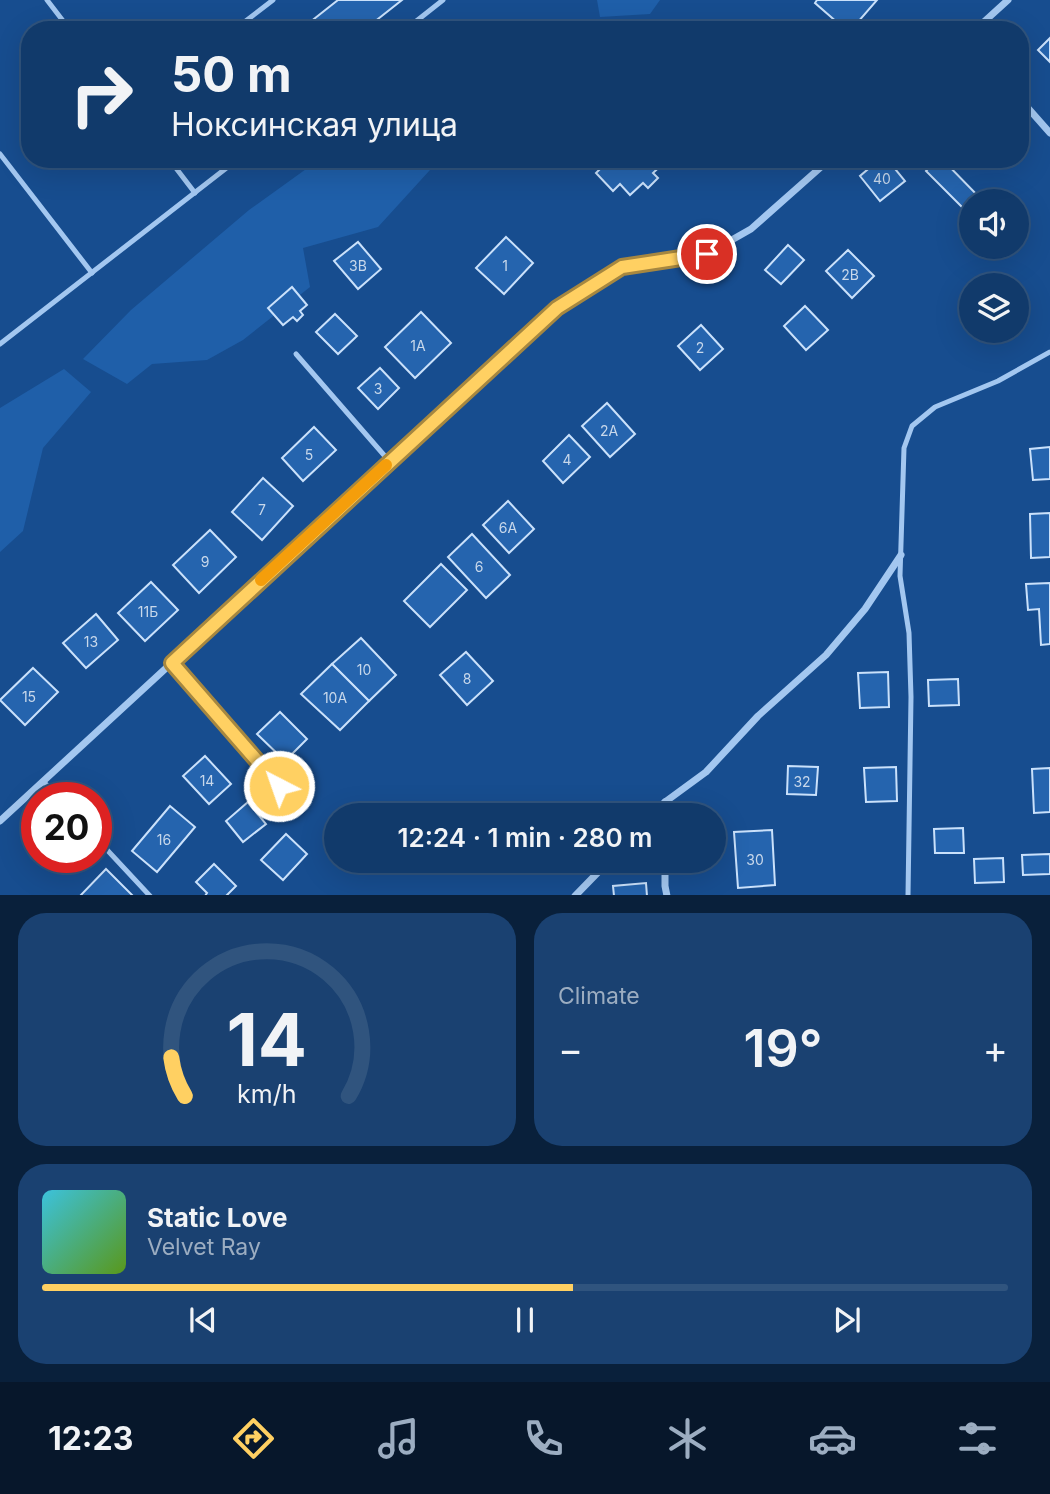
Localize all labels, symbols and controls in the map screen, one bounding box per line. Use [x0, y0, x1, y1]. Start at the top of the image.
text: 50 m [171, 45, 292, 104]
icon: right [56, 49, 147, 140]
text: Ноксинская улица [171, 105, 458, 144]
house number: 40 [873, 170, 891, 187]
map controls [959, 189, 1029, 343]
button: sound [959, 189, 1029, 259]
pin [677, 224, 737, 284]
icon: arrive [688, 235, 726, 273]
house number: 3В [349, 257, 367, 274]
house number: 1 [502, 257, 508, 274]
house number: 2В [841, 266, 859, 283]
button: layers [959, 273, 1029, 343]
house number: 1А [410, 337, 426, 354]
house number: 2 [696, 339, 704, 356]
house number: 3 [374, 380, 382, 397]
house number: 2А [600, 422, 618, 439]
house number: 5 [305, 446, 313, 463]
house number: 4 [562, 451, 572, 468]
house number: 7 [258, 501, 266, 518]
house number: 6А [499, 519, 518, 536]
house number: 9 [201, 553, 209, 570]
house number: 6 [475, 558, 483, 575]
house number: 11Б [138, 603, 158, 620]
house number: 13 [84, 633, 98, 650]
house number: 10 [357, 661, 371, 678]
house number: 8 [463, 670, 471, 687]
house number: 15 [22, 688, 36, 705]
house number: 10А [323, 689, 347, 706]
position arrow [242, 749, 316, 823]
house number: 14 [200, 772, 214, 789]
house number: 32 [793, 773, 811, 790]
speed limit sign: 20 [21, 782, 112, 873]
text: 12:24 · 1 min · 280 m [398, 822, 653, 853]
house number: 16 [157, 831, 171, 848]
house number: 30 [746, 851, 764, 868]
text: Climate [558, 982, 640, 1010]
text: 14 [227, 995, 307, 1084]
text: 19° [743, 1017, 823, 1080]
text: − [558, 1026, 583, 1072]
text: + [983, 1026, 1008, 1072]
text: km/h [237, 1078, 297, 1108]
text: Static Love [147, 1202, 288, 1233]
text: Velvet Ray [147, 1233, 261, 1261]
icon: previous [184, 1301, 222, 1339]
icon: pause [506, 1301, 544, 1339]
icon: next [828, 1301, 866, 1339]
icon: directions [229, 1414, 278, 1463]
icon: music [374, 1414, 423, 1463]
icon: phone [519, 1414, 568, 1463]
icon: climate [663, 1414, 712, 1463]
icon: car [808, 1414, 857, 1463]
icon: filters [953, 1414, 1002, 1463]
text: 12:23 [48, 1419, 133, 1458]

